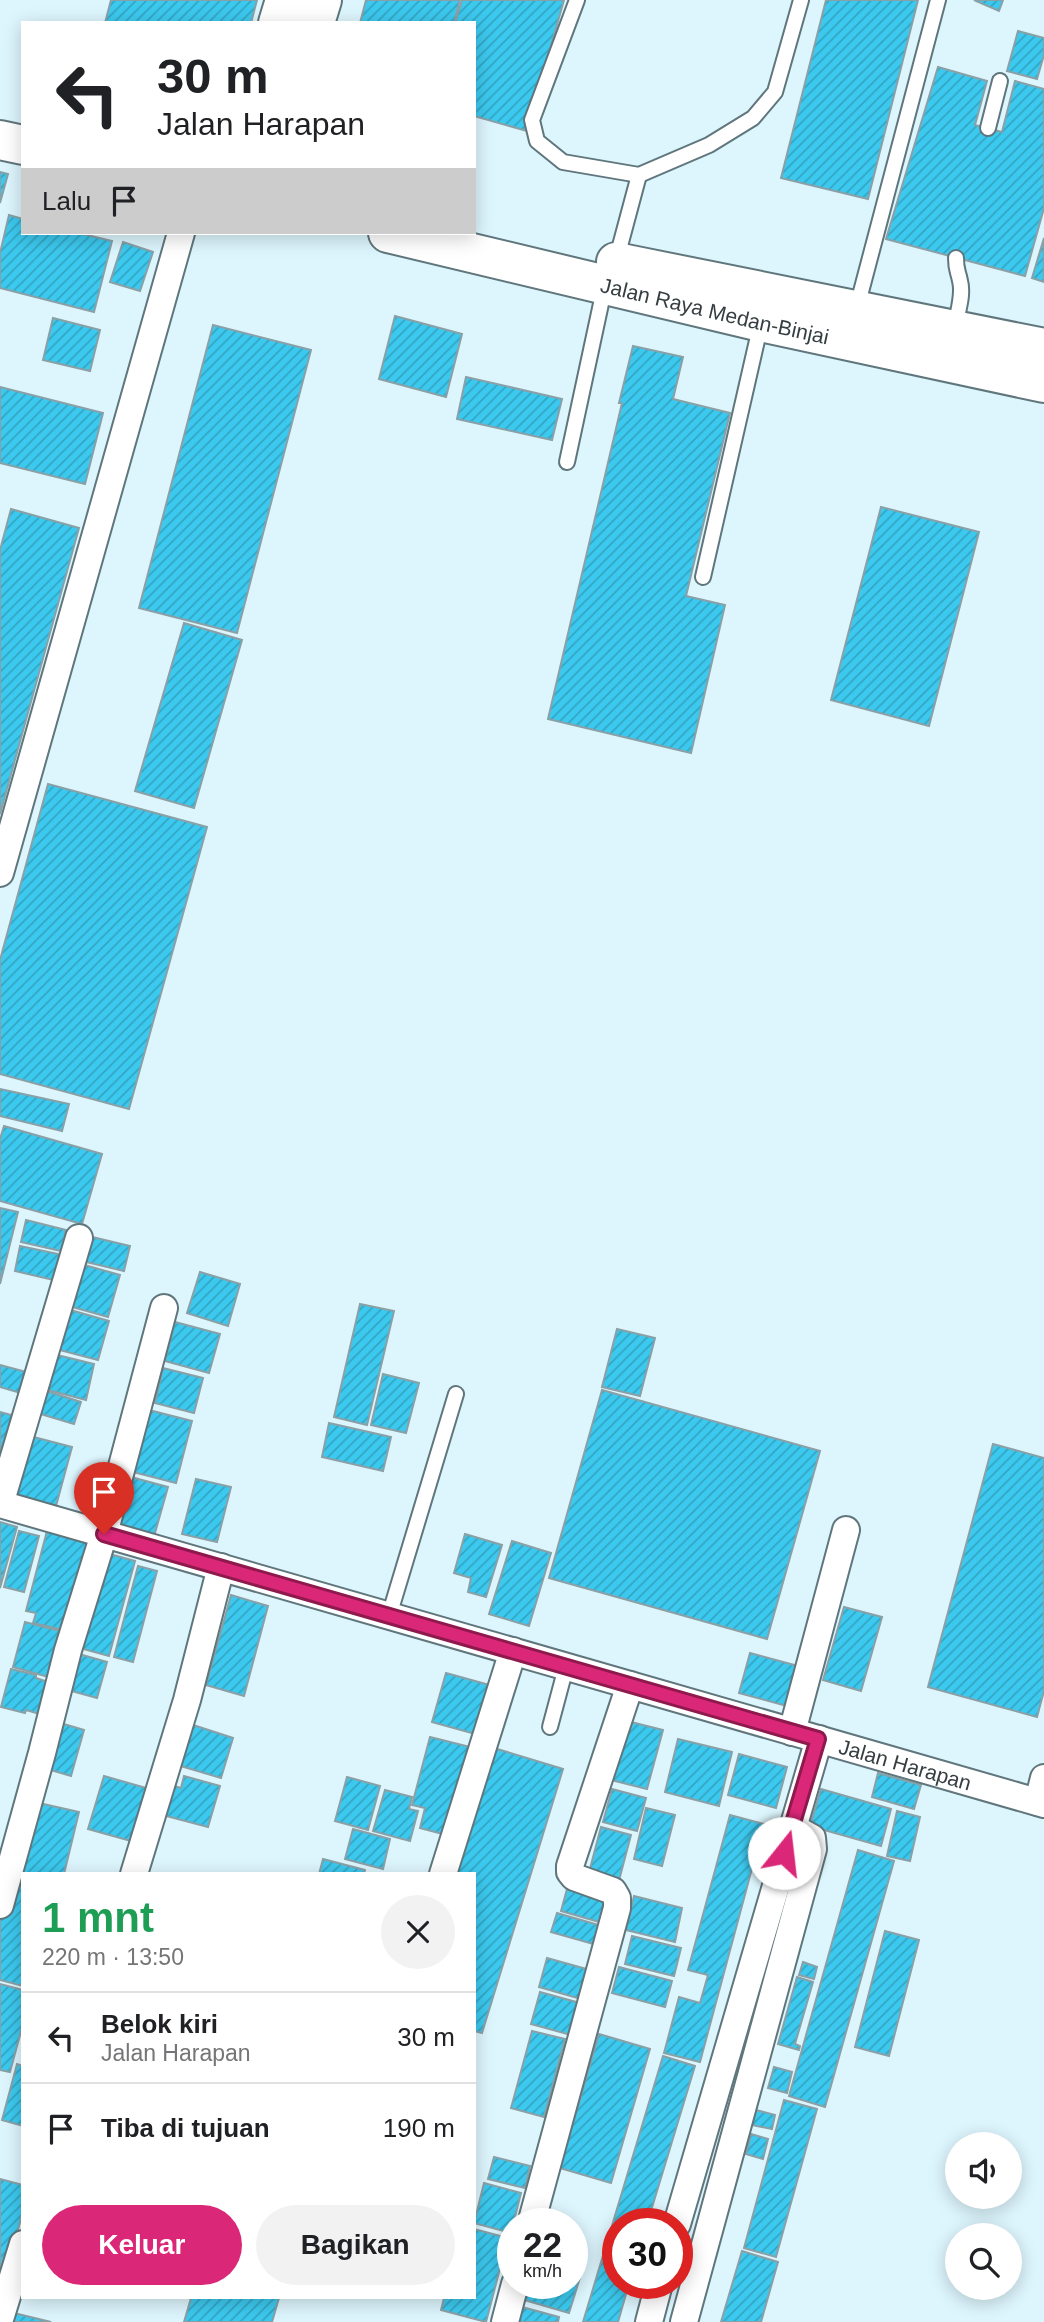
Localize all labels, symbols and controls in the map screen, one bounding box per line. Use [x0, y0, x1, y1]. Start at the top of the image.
icon: left [42, 49, 133, 140]
text: 30 m [157, 49, 269, 103]
text: Jalan Harapan [157, 106, 365, 142]
icon: arrive [105, 182, 143, 220]
text: Lalu [42, 186, 91, 216]
street label: Jalan Raya Medan-Binjai [599, 273, 831, 348]
pin [74, 1462, 134, 1534]
icon: arrive [85, 1473, 123, 1511]
street label: Jalan Harapan [837, 1734, 974, 1794]
position arrow [747, 1816, 821, 1890]
text: 1 mnt [42, 1894, 154, 1941]
button: close [381, 1895, 455, 1969]
text: 220 m · 13:50 [42, 1944, 184, 1970]
text: Belok kiri [101, 2009, 218, 2039]
icon: left [42, 2019, 80, 2057]
text: 30 m [397, 2022, 455, 2052]
text: Jalan Harapan [101, 2040, 251, 2066]
icon: arrive [42, 2110, 80, 2148]
text: Tiba di tujuan [101, 2113, 270, 2143]
text: 190 m [383, 2113, 455, 2143]
map controls [945, 2132, 1022, 2300]
button: sound [945, 2132, 1022, 2209]
button: Keluar [42, 2205, 242, 2285]
button: Bagikan [256, 2205, 455, 2285]
speed limit sign: 30 [602, 2208, 693, 2299]
button: search [945, 2223, 1022, 2300]
text: 22 [523, 2225, 562, 2264]
text: km/h [523, 2261, 562, 2281]

